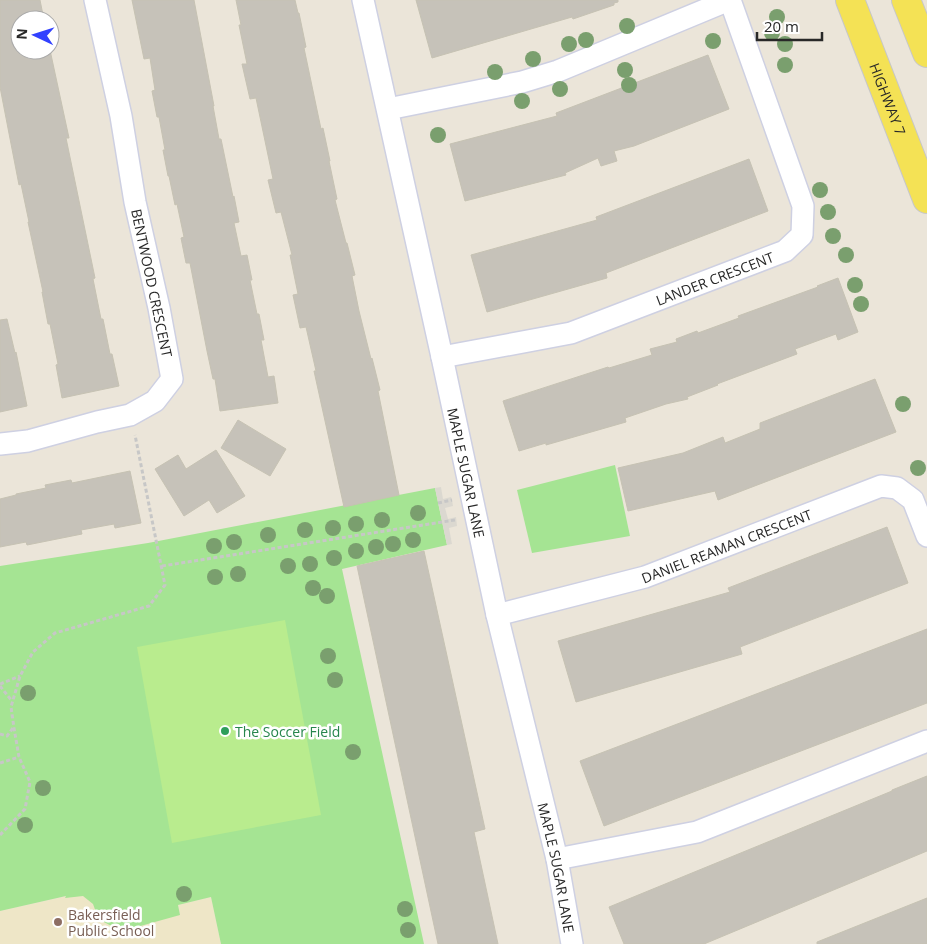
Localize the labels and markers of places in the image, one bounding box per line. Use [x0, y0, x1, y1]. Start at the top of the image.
place label: The Soccer Field [235, 722, 340, 741]
marker: The Soccer Field [219, 725, 231, 737]
place label: Bakersfield Public School [68, 905, 154, 940]
marker: Bakersfield Public School [52, 916, 64, 928]

